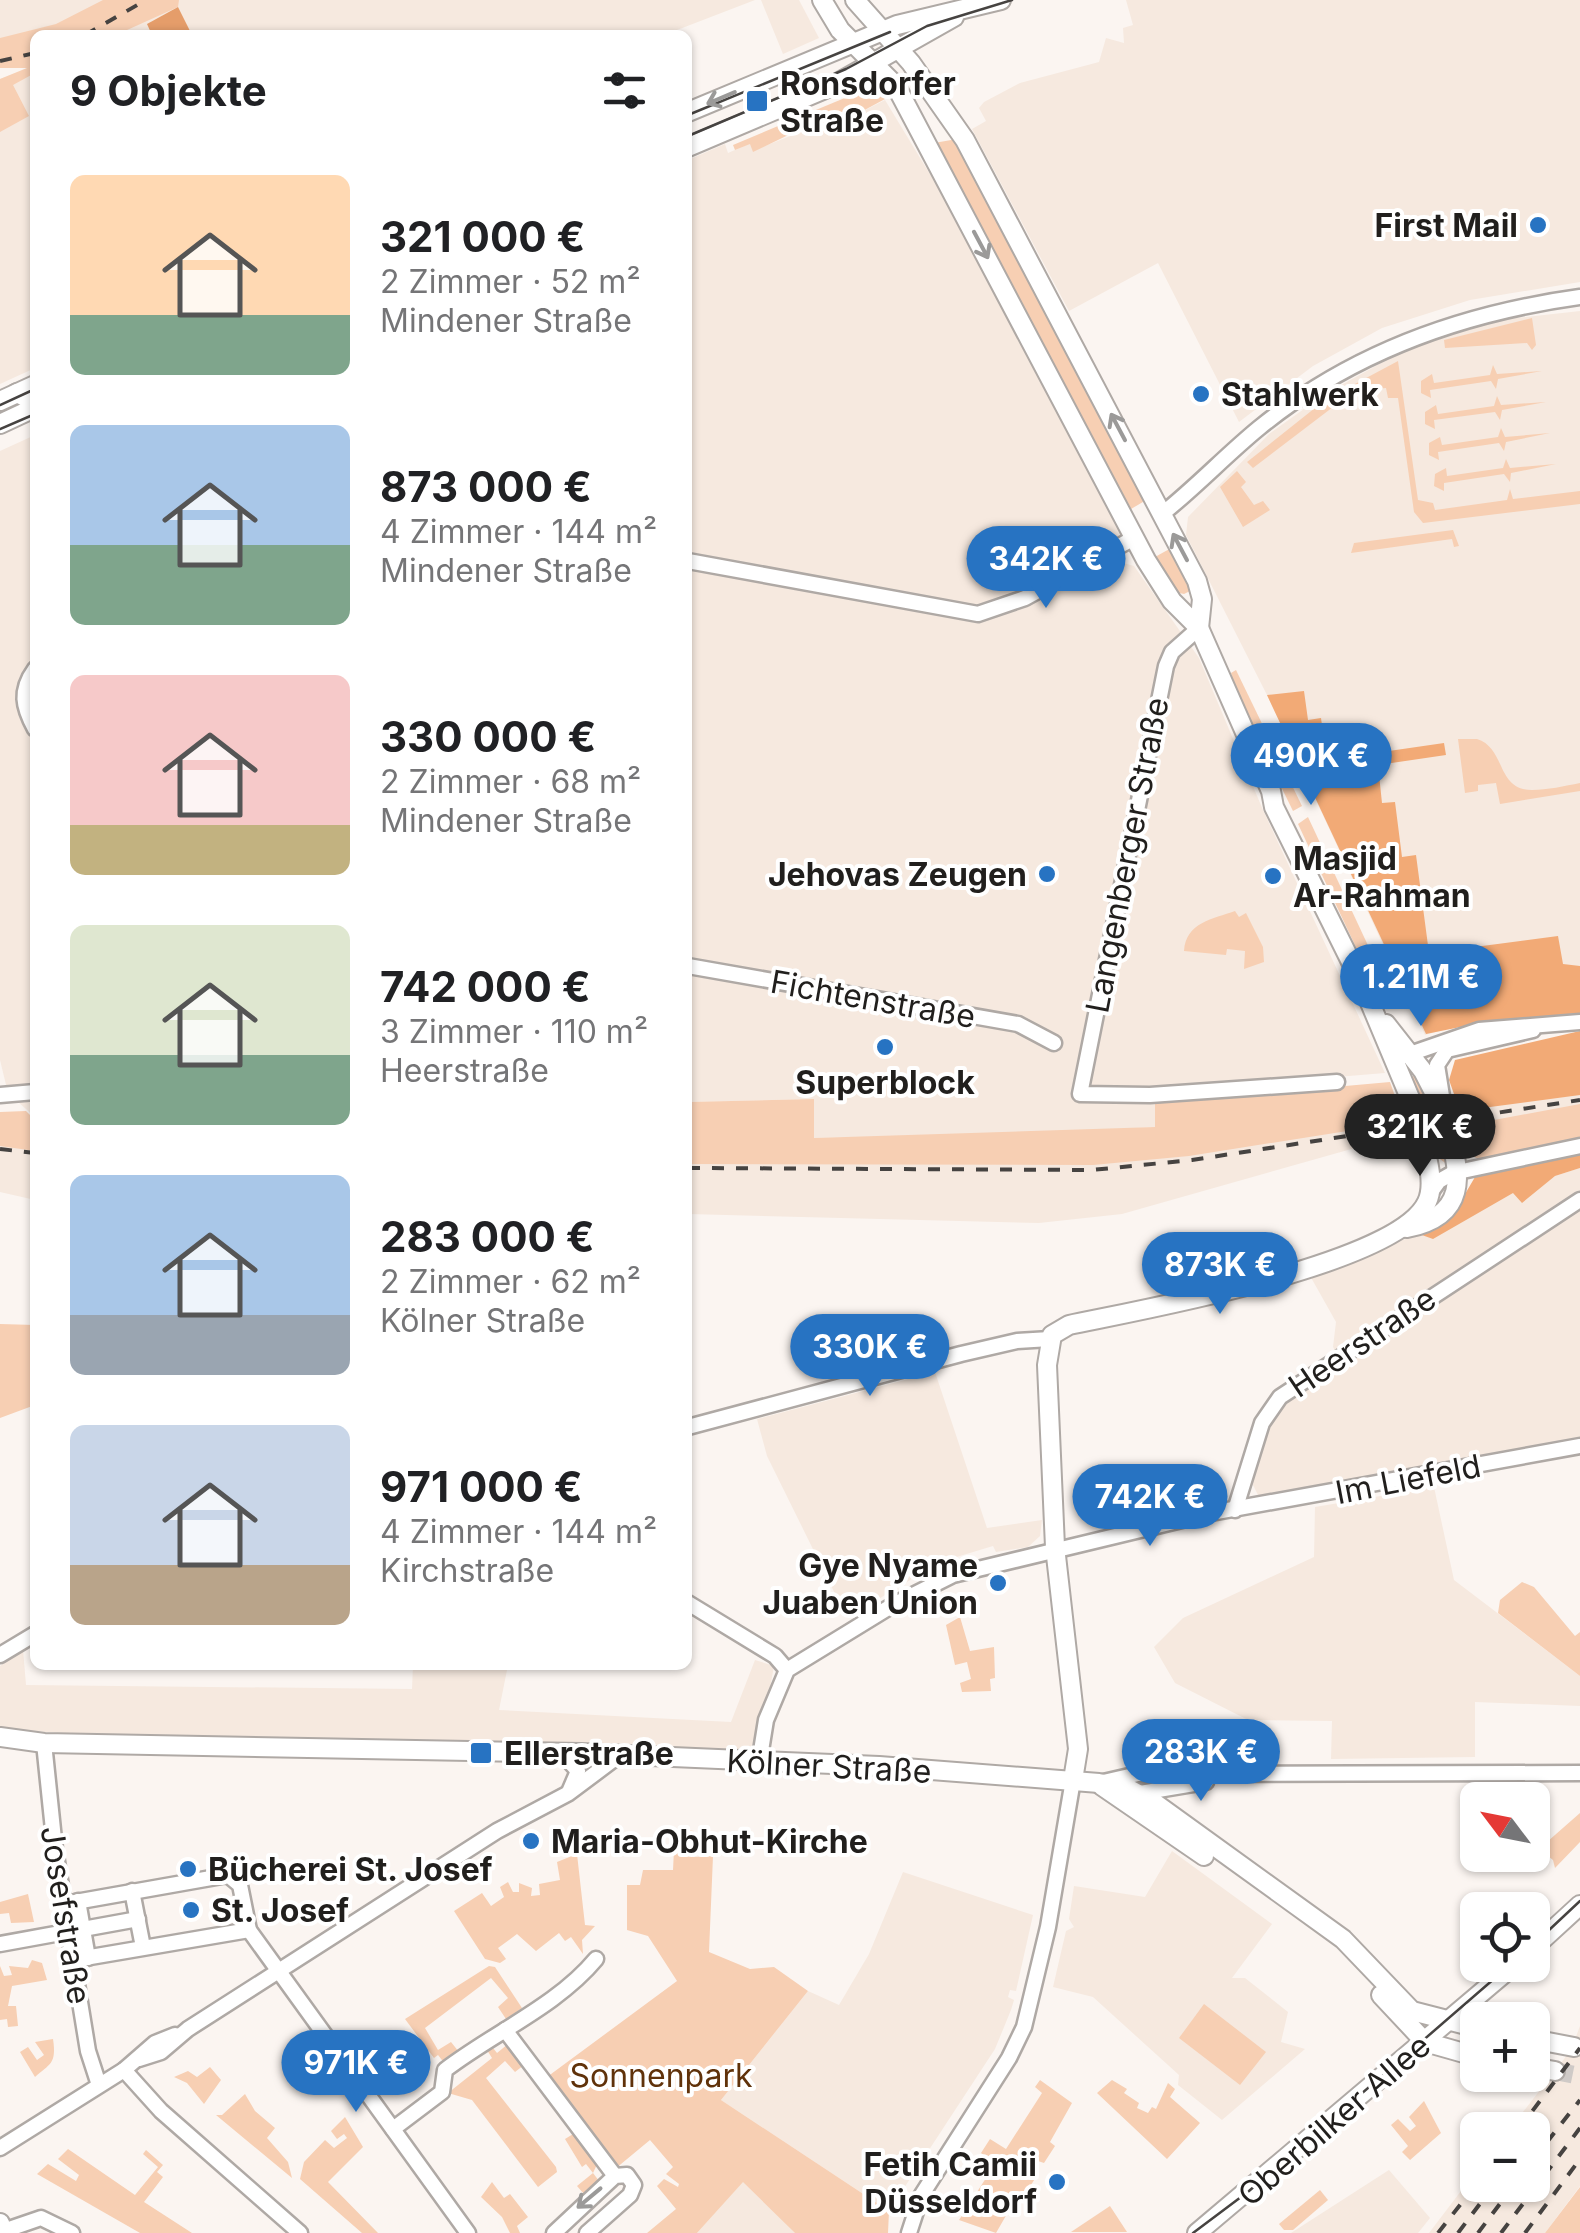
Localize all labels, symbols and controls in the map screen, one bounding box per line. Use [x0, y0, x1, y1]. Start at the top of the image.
icon: filters [597, 63, 652, 118]
place label: Ronsdorfer Straße [780, 64, 956, 140]
text: 9 Objekte [70, 65, 267, 116]
marker: Ronsdorfer Straße [744, 88, 770, 114]
one-way arrow [706, 90, 737, 108]
place label: First Mail [1375, 206, 1518, 245]
text: 321 000 € [380, 211, 585, 262]
marker: First Mail [1527, 214, 1549, 236]
icon: home [150, 215, 270, 335]
one-way arrow [972, 229, 991, 259]
text: 2 Zimmer · 52 m² [380, 262, 641, 301]
text: Mindener Straße [380, 301, 632, 340]
place label: Stahlwerk [1221, 375, 1379, 414]
marker: Stahlwerk [1190, 383, 1212, 405]
one-way arrow [1108, 413, 1128, 443]
text: 873 000 € [380, 461, 592, 512]
icon: home [150, 465, 270, 585]
text: 4 Zimmer · 144 m² [380, 512, 657, 551]
pin: 342K € [965, 526, 1127, 611]
one-way arrow [1170, 533, 1189, 563]
text: 342K € [989, 539, 1103, 578]
text: Mindener Straße [380, 551, 632, 590]
street label: Langenberger Straße [1077, 694, 1177, 1016]
text: 330 000 € [380, 711, 596, 762]
icon: home [150, 715, 270, 835]
pin: 490K € [1230, 723, 1392, 808]
text: 490K € [1253, 736, 1369, 775]
text: 2 Zimmer · 68 m² [380, 762, 641, 801]
text: Mindener Straße [380, 801, 632, 840]
place label: Masjid Ar-Rahman [1293, 839, 1471, 915]
place label: Jehovas Zeugen [768, 855, 1027, 894]
marker: Jehovas Zeugen [1036, 863, 1058, 885]
marker: Masjid Ar-Rahman [1262, 865, 1284, 887]
pin: 1.21M € [1329, 944, 1513, 1029]
text: 1.21M € [1362, 957, 1480, 996]
text: 742 000 € [380, 961, 590, 1012]
street label: Fichtenstraße [768, 962, 978, 1036]
icon: home [150, 965, 270, 1085]
text: 3 Zimmer · 110 m² [380, 1012, 648, 1051]
marker: Superblock [874, 1036, 896, 1058]
text: Heerstraße [380, 1051, 549, 1090]
place label: Superblock [795, 1063, 975, 1102]
pin: 321K € [1339, 1094, 1501, 1179]
text: 321K € [1366, 1107, 1474, 1146]
text: 283 000 € [380, 1211, 595, 1262]
icon: home [150, 1215, 270, 1335]
pin: 873K € [1139, 1232, 1301, 1317]
text: 873K € [1164, 1245, 1276, 1284]
text: 2 Zimmer · 62 m² [380, 1262, 641, 1301]
street label: Heerstraße [1281, 1279, 1443, 1405]
text: Kölner Straße [380, 1301, 585, 1340]
pin: 330K € [789, 1314, 951, 1399]
text: 330K € [812, 1327, 928, 1366]
street label: Im Liefeld [1332, 1446, 1484, 1512]
text: 971 000 € [380, 1461, 583, 1512]
pin: 742K € [1069, 1464, 1231, 1549]
icon: home [150, 1465, 270, 1585]
text: 742K € [1094, 1477, 1206, 1516]
text: 4 Zimmer · 144 m² [380, 1512, 657, 1551]
place label: Gye Nyame Juaben Union [763, 1546, 978, 1622]
text: Kirchstraße [380, 1551, 554, 1590]
marker: Gye Nyame Juaben Union [987, 1572, 1009, 1594]
pin: 283K € [1120, 1719, 1282, 1804]
text: 283K € [1144, 1732, 1258, 1771]
place label: Ellerstraße [504, 1734, 674, 1773]
marker: Ellerstraße [468, 1740, 494, 1766]
street label: Kölner Straße [726, 1741, 932, 1791]
north arrow [1460, 1782, 1550, 1872]
map controls [1460, 1782, 1550, 2202]
place label: Maria-Obhut-Kirche [551, 1822, 868, 1861]
street label: Josefstraße [33, 1823, 99, 2007]
marker: Maria-Obhut-Kirche [520, 1830, 542, 1852]
place label: Bücherei St. Josef [208, 1850, 493, 1889]
marker: Bücherei St. Josef [177, 1858, 199, 1880]
place label: St. Josef [211, 1891, 349, 1930]
button: locate [1460, 1892, 1550, 1982]
marker: St. Josef [180, 1899, 202, 1921]
button: + [1460, 2002, 1550, 2092]
street label: Oberbilker Allee [1230, 2026, 1438, 2214]
pin: 971K € [275, 2030, 437, 2115]
text: 971K € [303, 2043, 409, 2082]
park label: Sonnenpark [569, 2056, 753, 2095]
button: − [1460, 2112, 1550, 2202]
place label: Fetih Camii Düsseldorf [863, 2145, 1037, 2221]
marker: Fetih Camii Düsseldorf [1046, 2171, 1068, 2193]
one-way arrow [576, 2187, 602, 2209]

